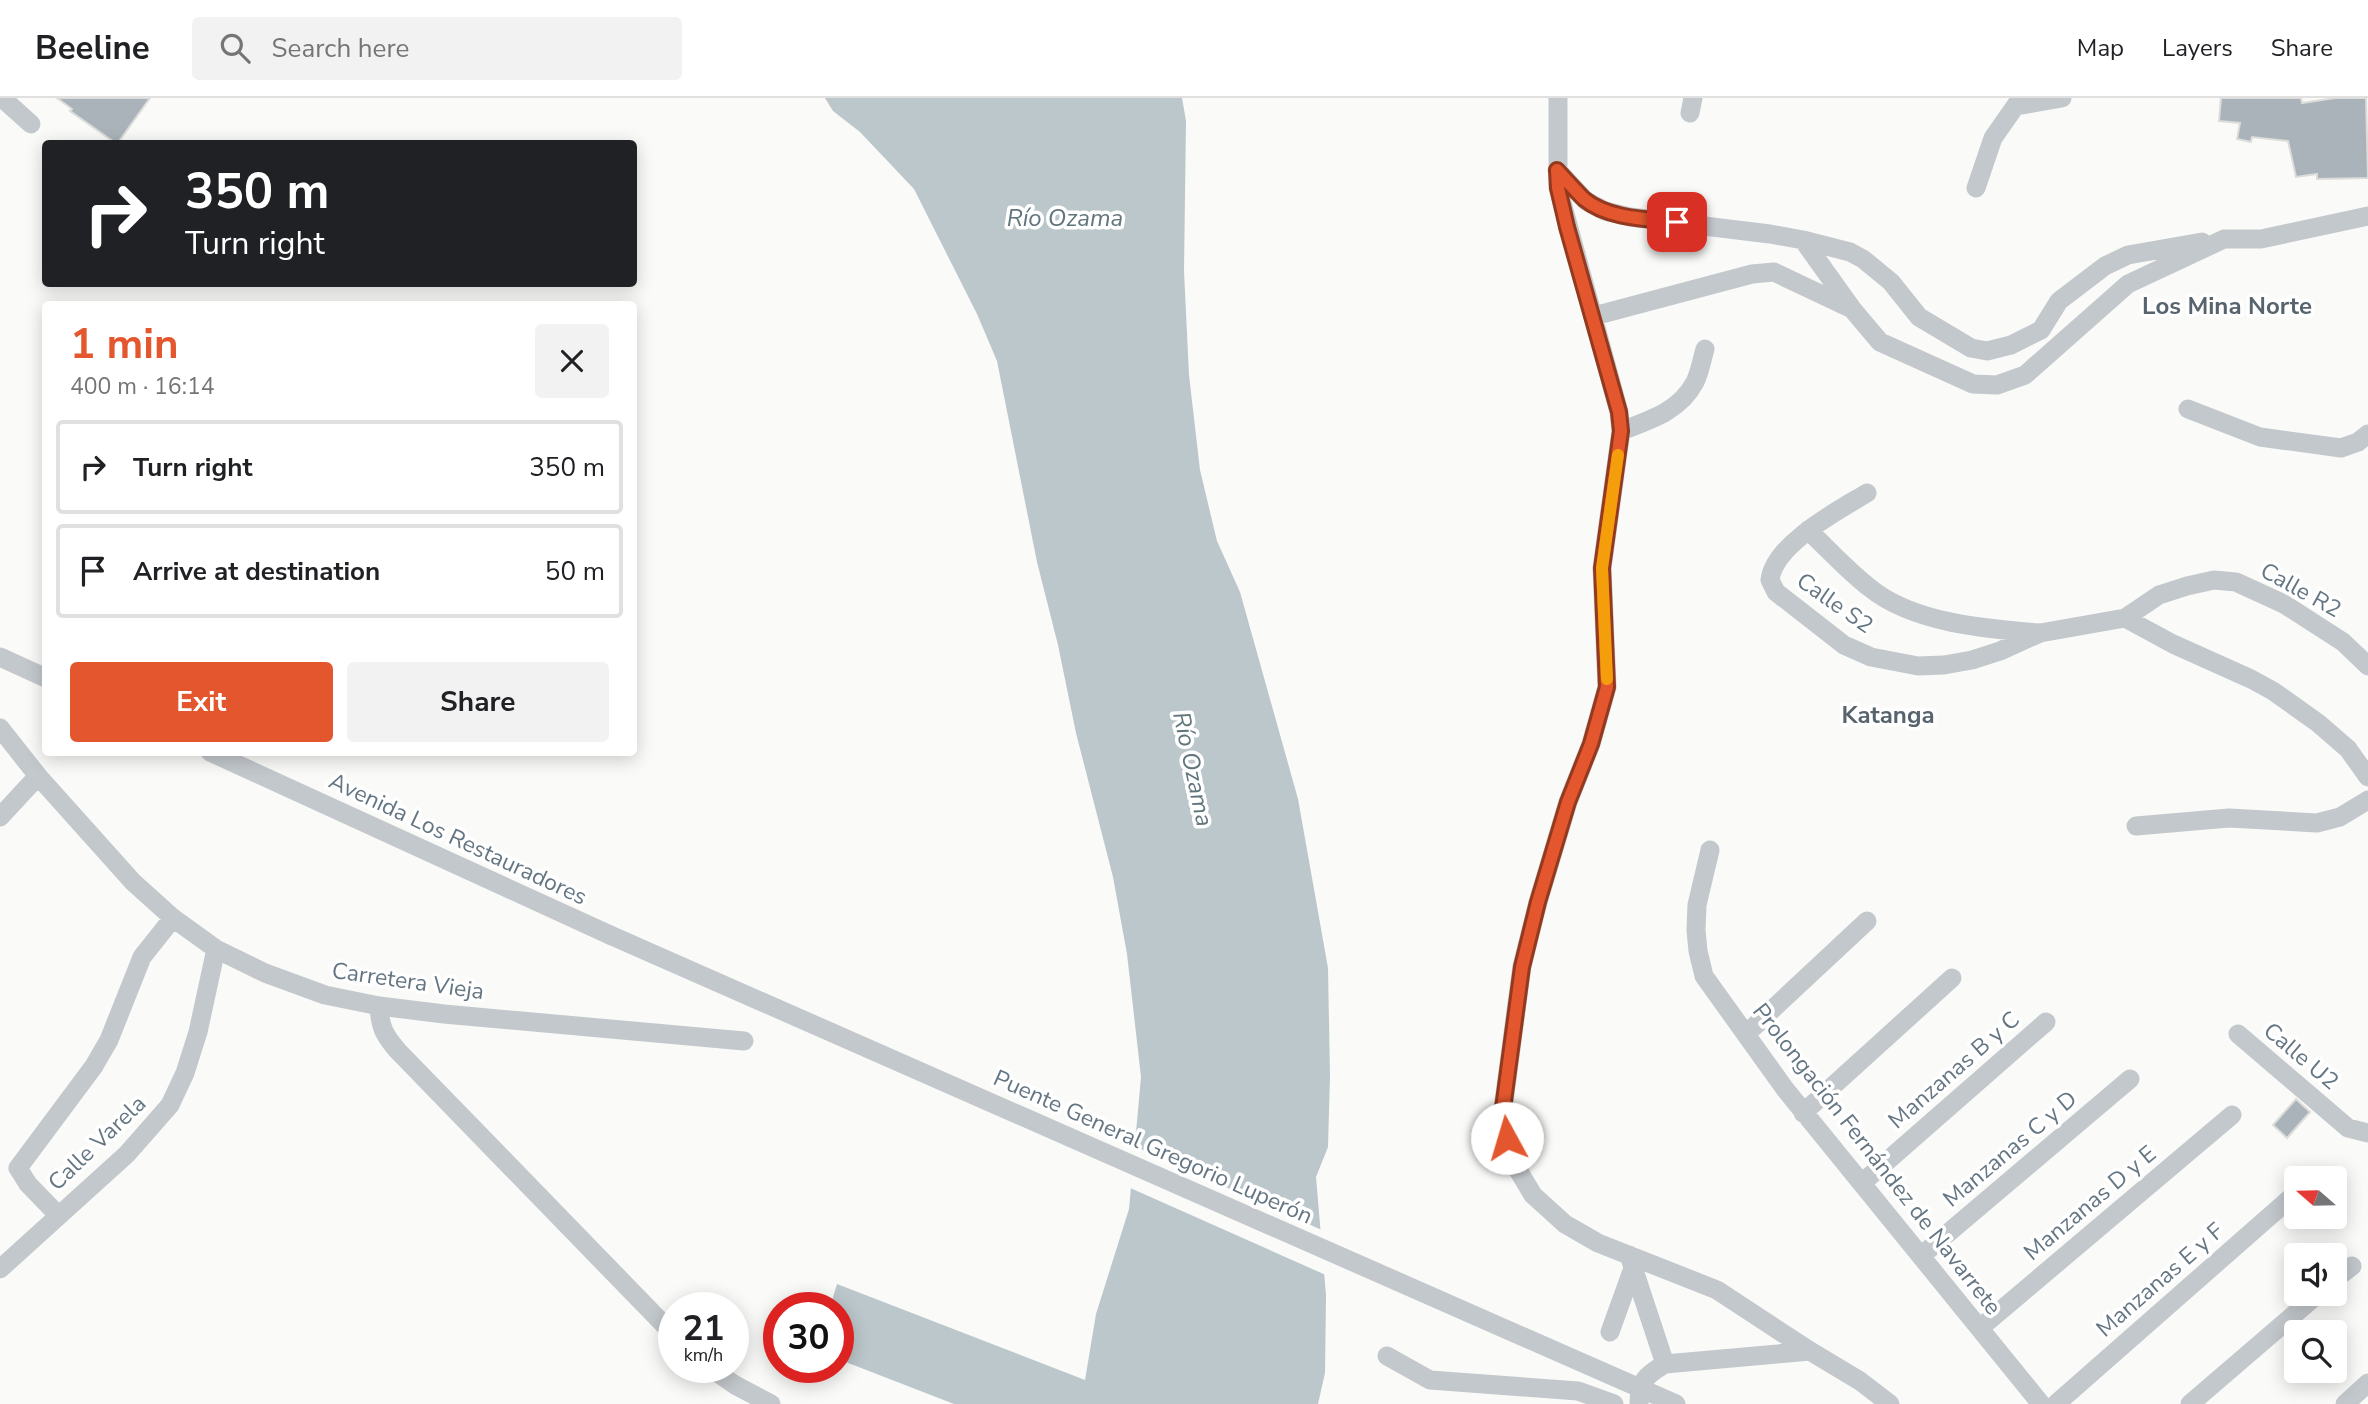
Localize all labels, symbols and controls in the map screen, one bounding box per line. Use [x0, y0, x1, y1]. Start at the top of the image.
search box [192, 17, 682, 80]
text: Beeline [35, 26, 150, 71]
icon: search [216, 29, 254, 67]
text: Search here [272, 31, 409, 66]
text: Map [2077, 32, 2124, 64]
text: Layers [2162, 32, 2233, 64]
text: Share [2271, 32, 2333, 64]
text: 350 m [185, 158, 329, 225]
icon: right [70, 168, 161, 259]
pin [1647, 192, 1707, 252]
water label: Río Ozama [1007, 202, 1123, 234]
icon: arrive [1658, 203, 1696, 241]
text: Turn right [185, 222, 325, 265]
district label: Los Mina Norte [2142, 290, 2312, 322]
text: 1 min [70, 316, 179, 373]
button: close [535, 324, 609, 398]
text: 400 m · 16:14 [70, 371, 215, 402]
icon: right [74, 448, 112, 486]
text: Turn right [133, 450, 252, 485]
text: 350 m [529, 450, 605, 485]
icon: arrive [74, 552, 112, 590]
text: Arrive at destination [133, 554, 380, 589]
text: 50 m [545, 554, 605, 589]
street label: Calle R2 [2255, 555, 2347, 625]
street label: Calle S2 [1791, 565, 1879, 641]
button: Exit [70, 662, 333, 742]
button: Share [347, 662, 609, 742]
district label: Katanga [1841, 699, 1935, 731]
water label: Río Ozama [1165, 709, 1221, 829]
street label: Avenida Los Restauradores [324, 765, 592, 913]
street label: Carretera Vieja [330, 955, 486, 1007]
street label: Prolongación Fernández de Navarrete [1746, 997, 2008, 1321]
street label: Manzanas B y C [1882, 1004, 2026, 1136]
street label: Calle U2 [2257, 1015, 2345, 1097]
street label: Puente General Gregorio Luperón [989, 1062, 1317, 1232]
street label: Manzanas C y D [1936, 1084, 2084, 1214]
street label: Calle Varela [41, 1088, 153, 1198]
position arrow [1470, 1101, 1544, 1175]
street label: Manzanas D y E [2017, 1138, 2163, 1268]
north arrow [2284, 1166, 2347, 1228]
map controls [2284, 1166, 2347, 1383]
street label: Manzanas E y F [2090, 1216, 2231, 1344]
button: sound [2284, 1243, 2347, 1306]
speed limit sign: 30 [763, 1292, 854, 1383]
text: 21 [682, 1305, 725, 1352]
button: search [2284, 1320, 2347, 1383]
text: km/h [684, 1343, 723, 1367]

